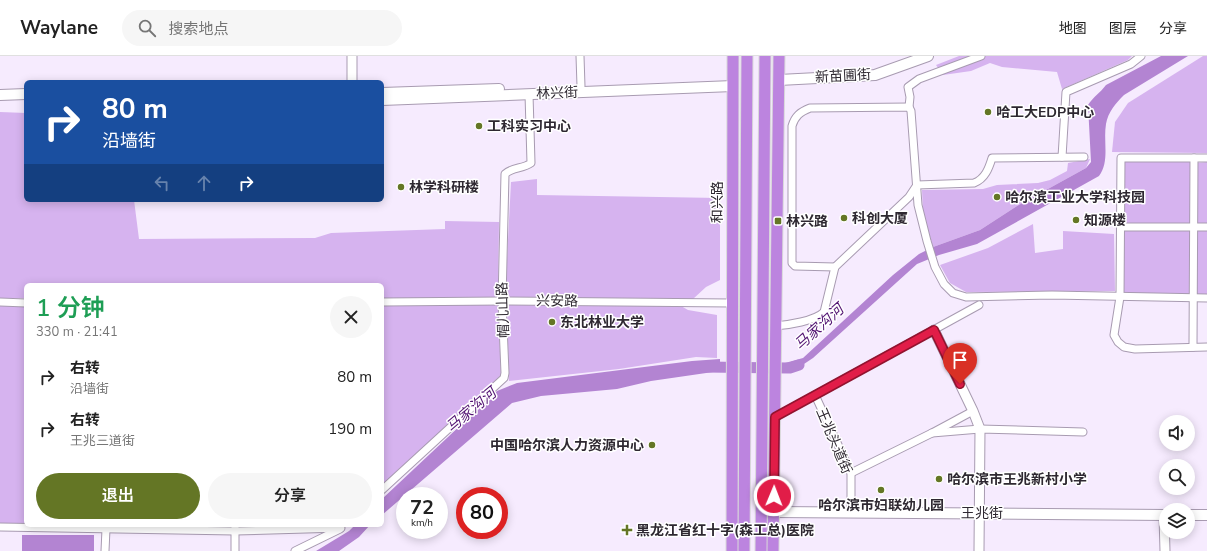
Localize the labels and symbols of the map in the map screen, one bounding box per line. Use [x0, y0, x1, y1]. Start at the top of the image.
street label: 新苗圃街 [815, 65, 871, 87]
street label: 林兴街 [536, 83, 578, 103]
place label: 哈工大EDP中心 [996, 103, 1094, 122]
marker: 哈工大EDP中心 [983, 107, 993, 117]
place label: 工科实习中心 [487, 117, 571, 136]
marker: 工科实习中心 [474, 121, 484, 131]
place label: 林学科研楼 [409, 178, 479, 197]
street label: 和兴路 [708, 181, 727, 223]
marker: 林学科研楼 [396, 182, 406, 192]
place label: 哈尔滨工业大学科技园 [1005, 188, 1145, 207]
marker: 哈尔滨工业大学科技园 [992, 192, 1002, 202]
place label: 科创大厦 [852, 209, 908, 228]
place label: 知源楼 [1084, 211, 1126, 230]
place label: 林兴路 [786, 212, 828, 231]
marker: 科创大厦 [839, 213, 849, 223]
marker: 知源楼 [1071, 215, 1081, 225]
marker: 林兴路 [773, 216, 783, 226]
street label: 帽儿山路 [493, 282, 513, 338]
street label: 兴安路 [536, 291, 578, 311]
water label: 马家沟河 [790, 297, 850, 355]
place label: 东北林业大学 [560, 313, 644, 332]
marker: 东北林业大学 [547, 317, 557, 327]
pin [943, 343, 977, 384]
water label: 马家沟河 [442, 381, 503, 437]
street label: 王兆头道街 [812, 405, 856, 477]
place label: 中国哈尔滨人力资源中心 [490, 436, 644, 455]
marker: 中国哈尔滨人力资源中心 [647, 440, 657, 450]
place label: 哈尔滨市王兆新村小学 [947, 470, 1087, 489]
marker: 哈尔滨市王兆新村小学 [934, 474, 944, 484]
position arrow [753, 475, 795, 517]
marker: 哈尔滨市妇联幼儿园 [876, 485, 886, 495]
speed limit sign: 80 [456, 487, 508, 539]
place label: 哈尔滨市妇联幼儿园 [818, 496, 944, 515]
street label: 王兆街 [961, 504, 1003, 523]
place label: 黑龙江省红十字(森工总)医院 [636, 521, 814, 540]
marker: 黑龙江省红十字(森工总)医院 [621, 524, 633, 536]

